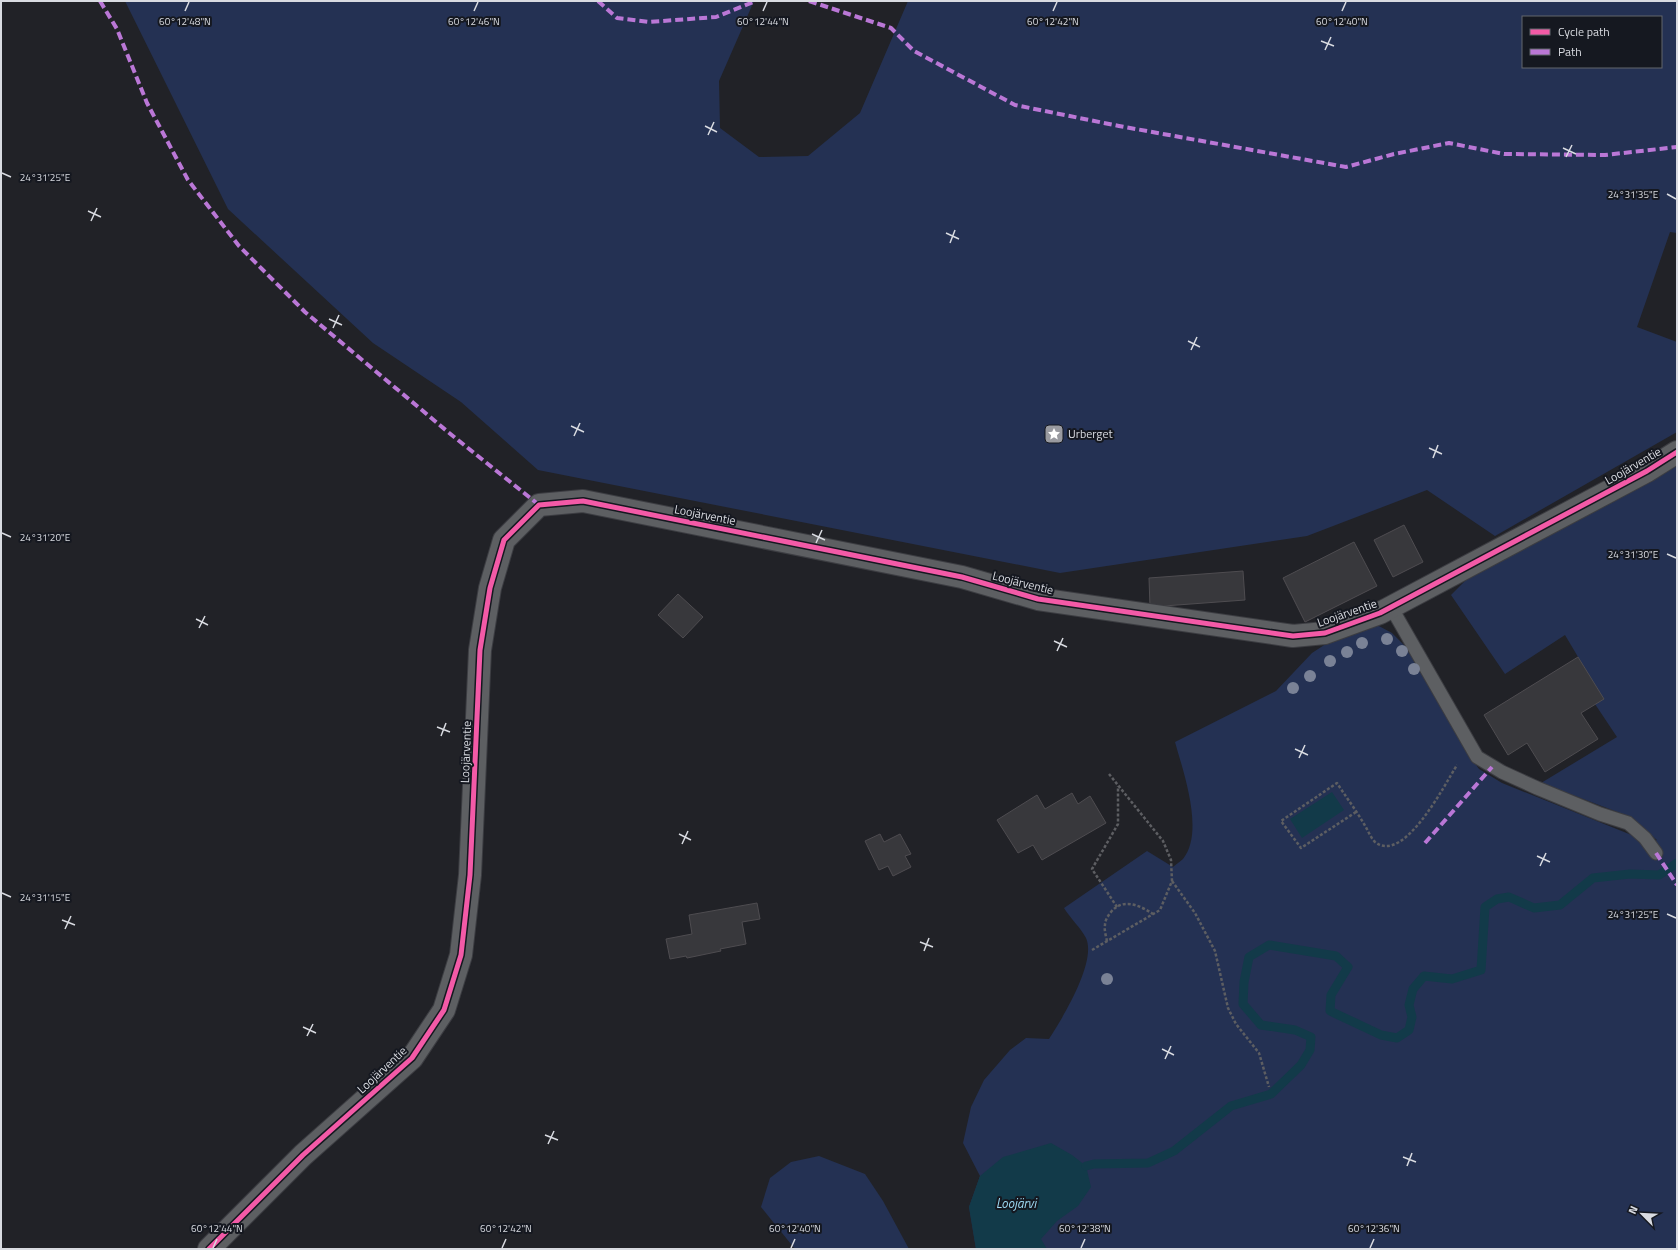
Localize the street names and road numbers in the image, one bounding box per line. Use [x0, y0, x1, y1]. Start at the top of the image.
street label: Loojärventie [1601, 442, 1664, 489]
street label: Loojärventie [673, 499, 737, 530]
street label: Loojärventie [991, 566, 1056, 599]
street label: Loojärventie [1314, 593, 1379, 632]
street label: Loojärventie [455, 721, 476, 783]
street label: Loojärventie [352, 1041, 411, 1098]

